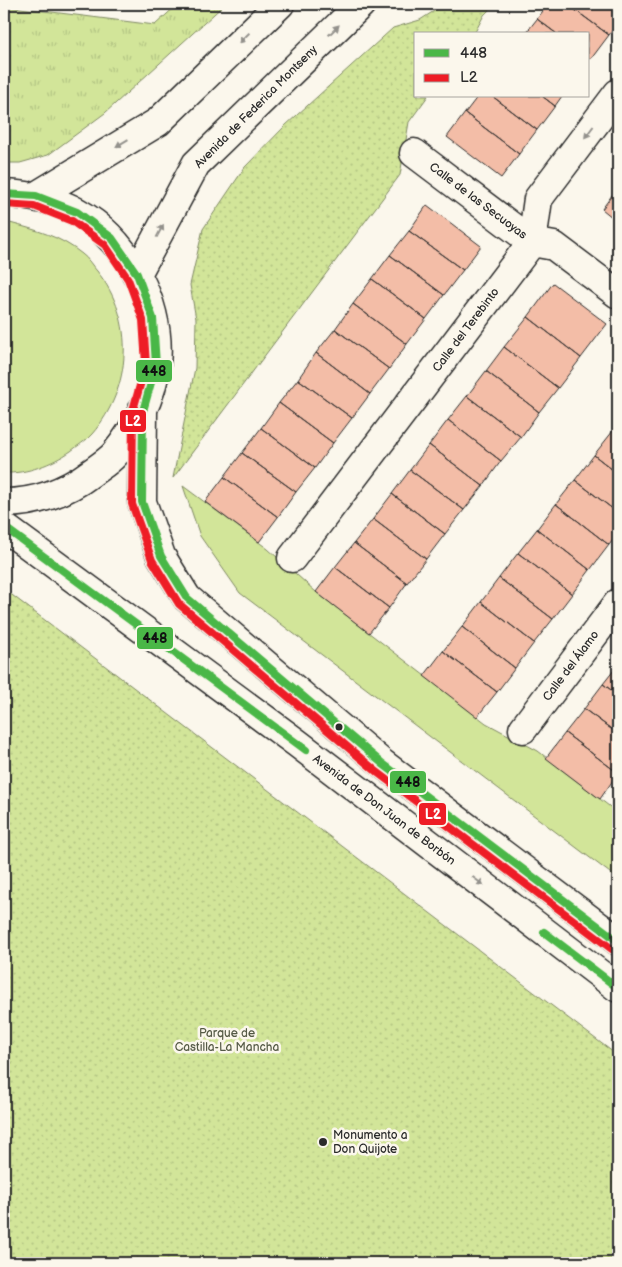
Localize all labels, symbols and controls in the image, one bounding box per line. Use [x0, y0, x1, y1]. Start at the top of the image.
one-way arrow [327, 24, 339, 36]
one-way arrow [239, 31, 251, 43]
legend [414, 32, 590, 98]
street label: Avenida de Federica Montseny [191, 42, 321, 172]
text: 448 [460, 44, 487, 63]
text: L2 [460, 68, 478, 87]
one-way arrow [584, 125, 594, 139]
one-way arrow [116, 139, 129, 148]
street label: Calle de las Secuoyas [426, 159, 530, 243]
one-way arrow [156, 224, 164, 238]
street label: Calle del Terebinto [430, 285, 503, 375]
line badge: 448 [135, 359, 173, 383]
text: 448 [142, 363, 166, 380]
line badge: L2 [119, 409, 147, 433]
text: L2 [125, 413, 142, 430]
line badge: 448 [136, 626, 174, 650]
street label: Calle del Álamo [538, 626, 602, 704]
text: 448 [143, 630, 167, 647]
unlabelled marker [334, 722, 344, 732]
street label: Avenida de Don Juan de Borbón [310, 751, 459, 869]
line badge: 448 [389, 770, 427, 794]
text: 448 [396, 774, 420, 791]
line badge: L2 [418, 802, 447, 826]
text: L2 [425, 806, 442, 823]
one-way arrow [471, 876, 484, 886]
park label: Parque de Castilla-La Mancha [175, 1026, 279, 1055]
place label: Monumento a Don Quijote [333, 1128, 408, 1157]
marker: Monumento a Don Quijote [317, 1136, 329, 1148]

